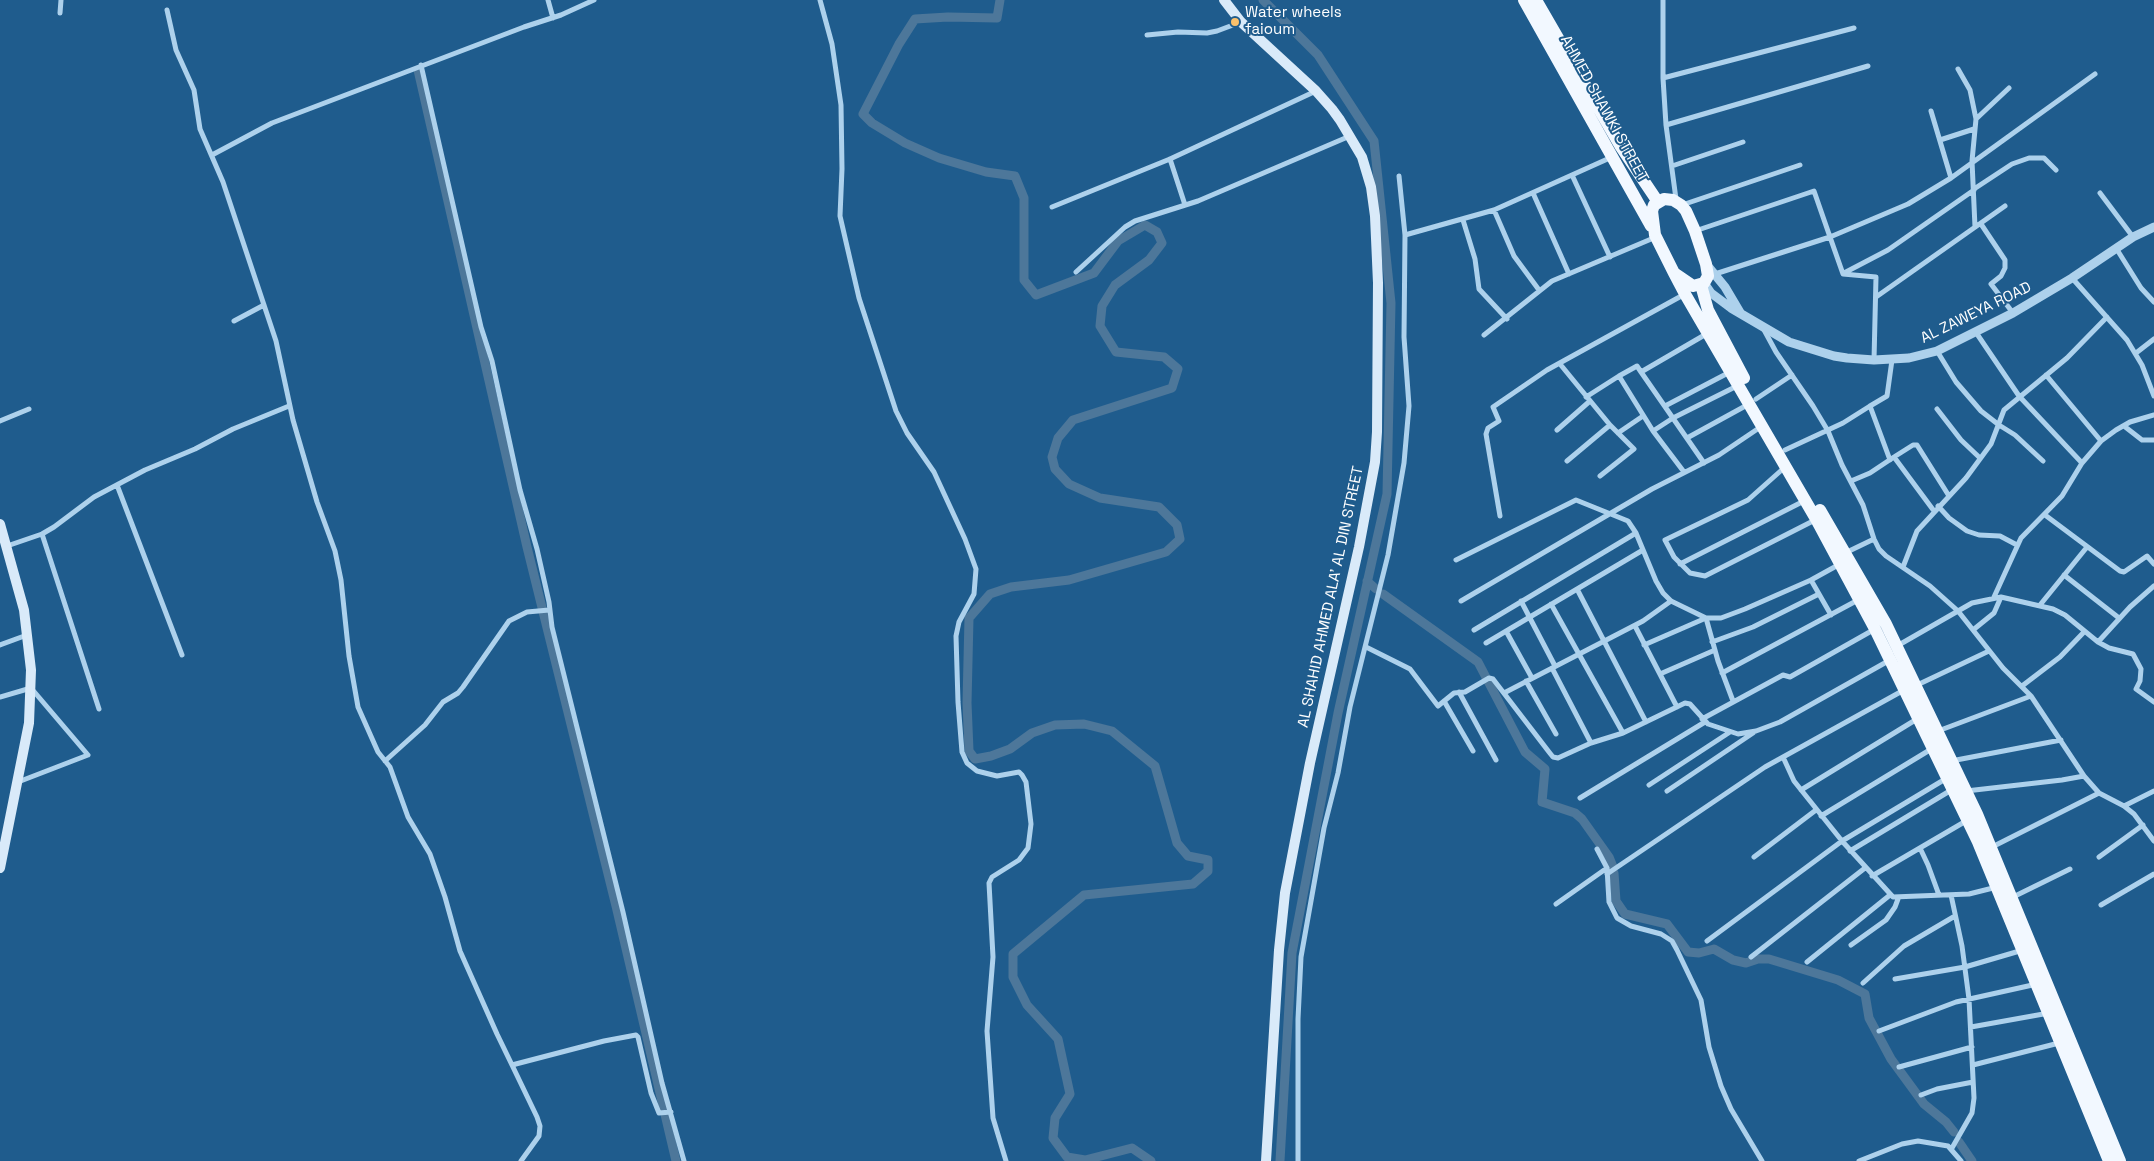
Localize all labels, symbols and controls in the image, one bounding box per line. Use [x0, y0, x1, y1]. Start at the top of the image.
place label: Water wheels faioum [1245, 4, 1342, 39]
marker: Water wheels faioum [1229, 16, 1241, 28]
street label: AHMED SHAWKI STREET [1556, 32, 1652, 186]
street label: AL ZAWEYA ROAD [1918, 278, 2034, 348]
street label: AL SHAHID AHMED ALA' AL DIN STREET [1294, 465, 1368, 729]

